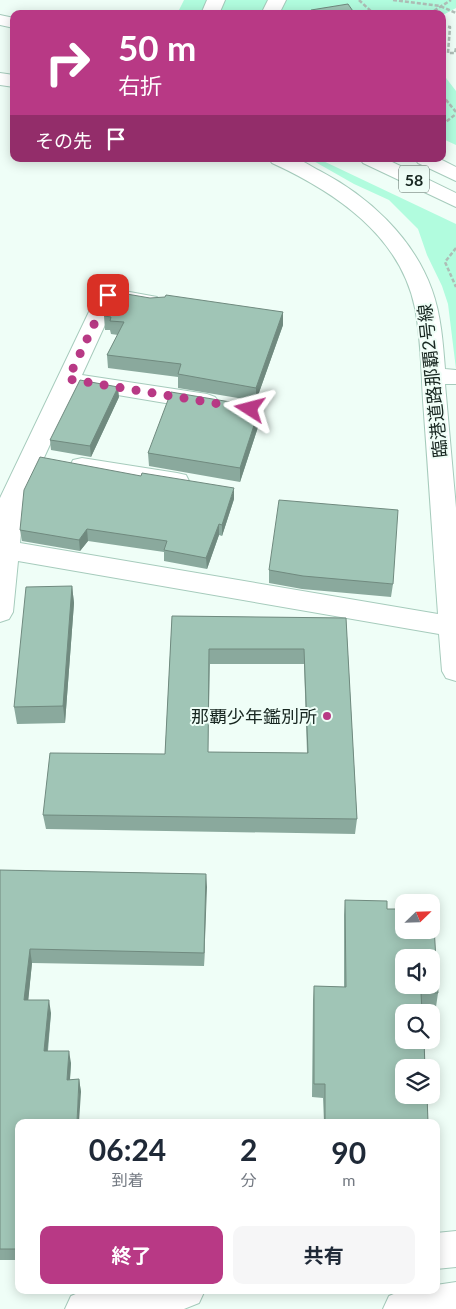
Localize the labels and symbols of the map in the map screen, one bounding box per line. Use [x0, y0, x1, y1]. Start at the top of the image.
road number: 58 [399, 165, 429, 192]
pin [87, 274, 129, 316]
street label: 臨港道路那覇2号線 [413, 303, 451, 459]
position arrow [223, 382, 275, 434]
place label: 那覇少年鑑別所 [191, 705, 317, 727]
marker: 那覇少年鑑別所 [321, 710, 333, 722]
north arrow [395, 894, 440, 939]

